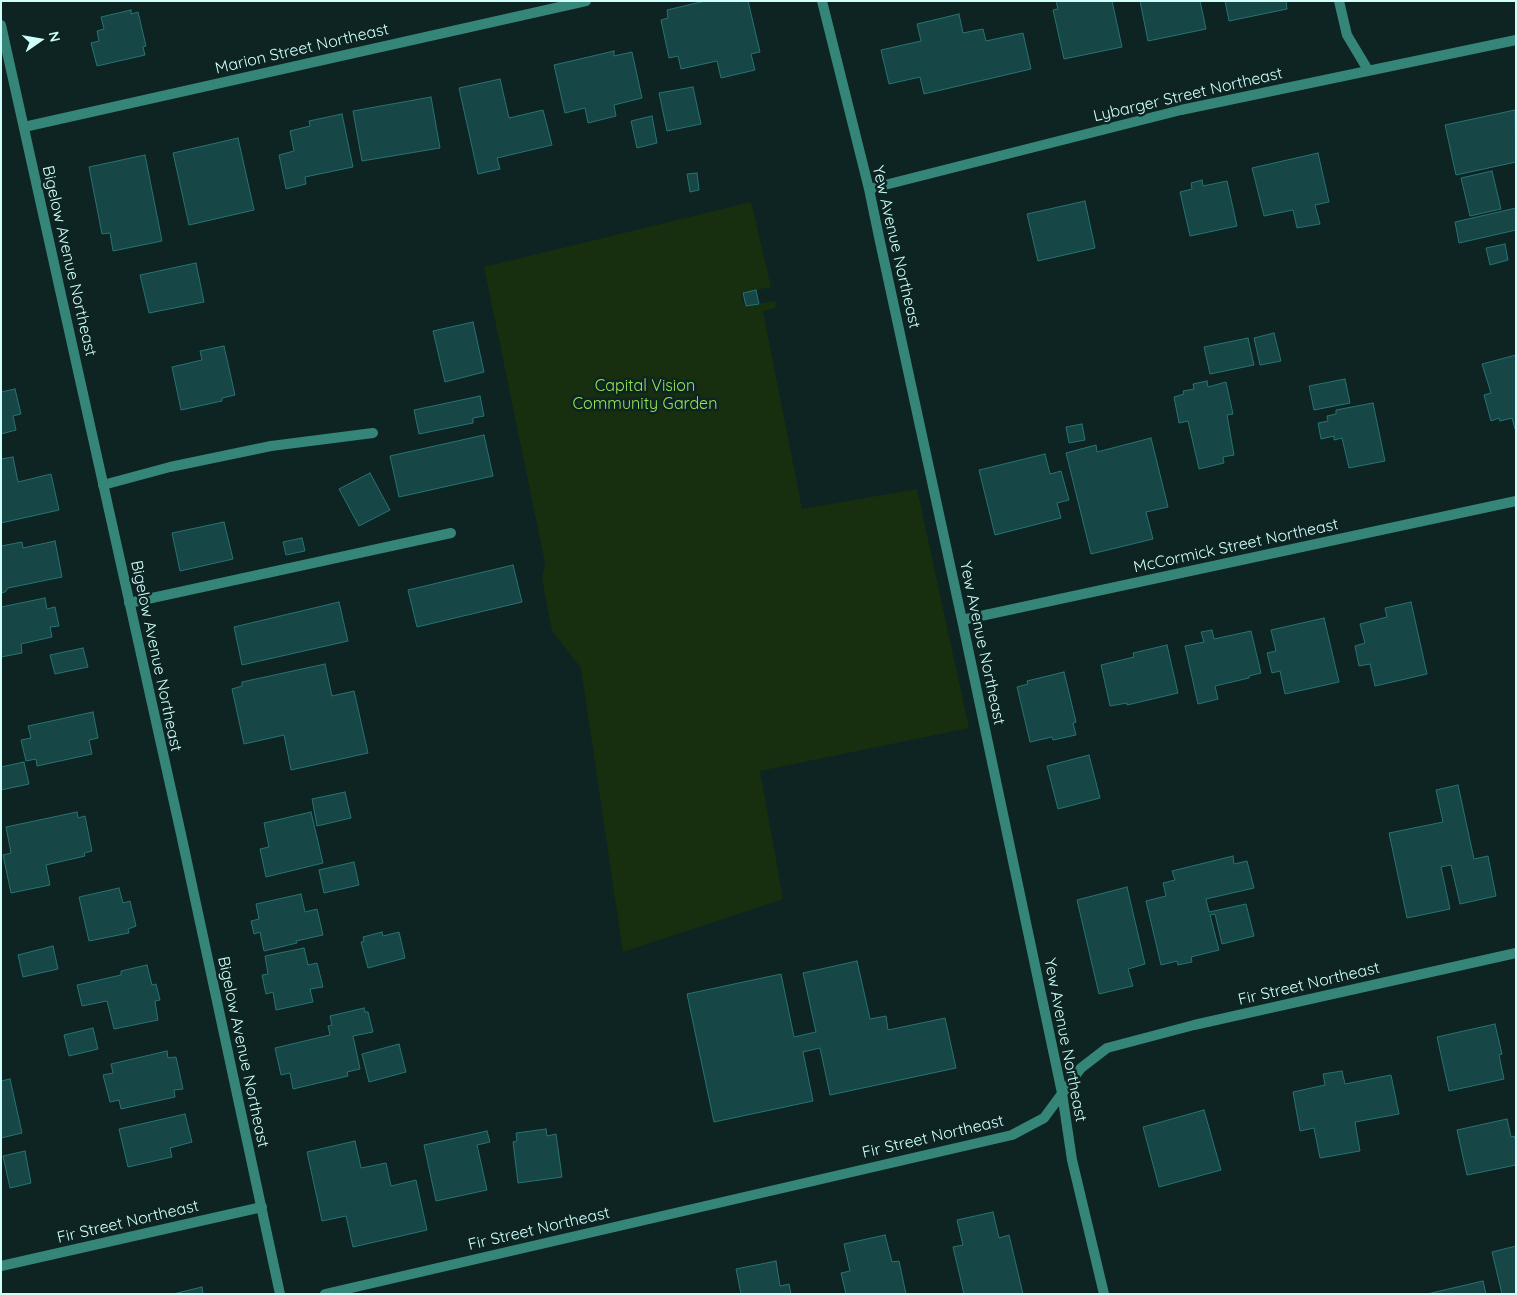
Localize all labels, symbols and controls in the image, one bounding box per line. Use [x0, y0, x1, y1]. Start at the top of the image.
north arrow [15, 15, 65, 65]
street label: Marion Street Northeast [213, 20, 391, 78]
text: N [45, 30, 65, 44]
street label: Lybarger Street Northeast [1092, 64, 1284, 126]
street label: Bigelow Avenue Northeast [38, 164, 100, 358]
street label: Yew Avenue Northeast [868, 164, 924, 330]
park label: Capital Vision Community Garden [573, 376, 717, 414]
street label: McCormick Street Northeast [1132, 515, 1340, 577]
street label: Bigelow Avenue Northeast [126, 559, 186, 753]
street label: Yew Avenue Northeast [955, 560, 1009, 726]
street label: Bigelow Avenue Northeast [213, 955, 273, 1149]
street label: Yew Avenue Northeast [1040, 956, 1090, 1124]
street label: Fir Street Northeast [1236, 958, 1382, 1010]
street label: Fir Street Northeast [860, 1111, 1006, 1163]
street label: Fir Street Northeast [55, 1196, 201, 1248]
street label: Fir Street Northeast [466, 1203, 612, 1255]

